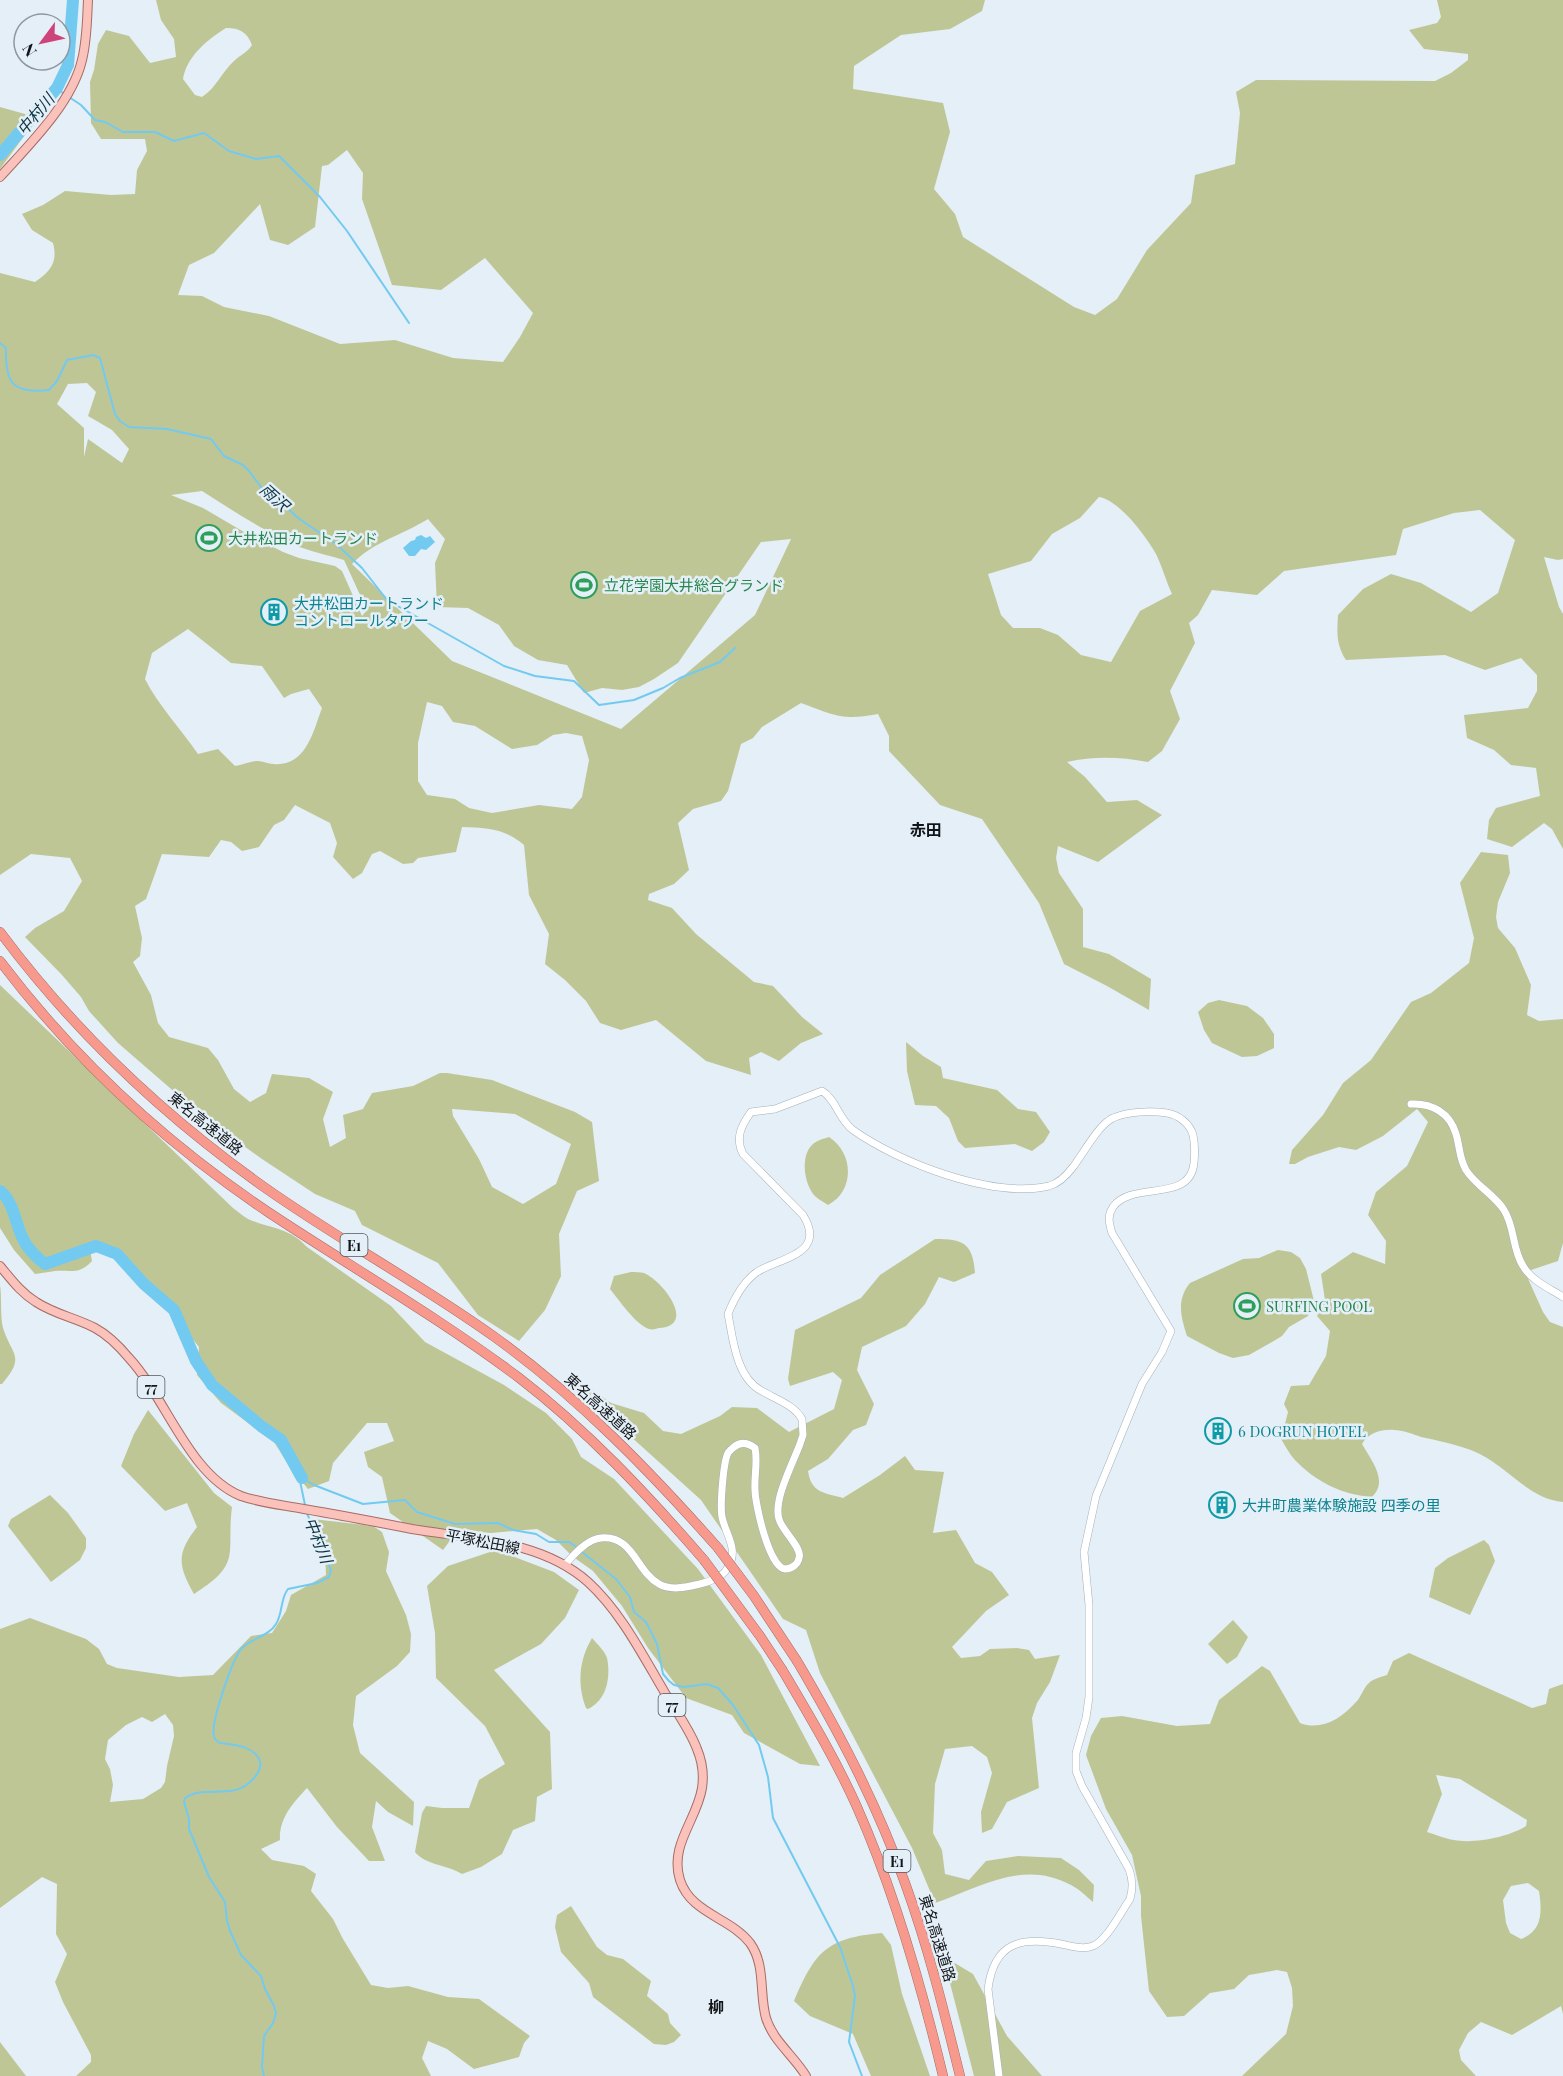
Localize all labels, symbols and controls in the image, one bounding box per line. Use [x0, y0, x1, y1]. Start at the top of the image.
north arrow [12, 12, 72, 72]
text: N [17, 40, 41, 61]
water label: 中村川 [12, 87, 60, 139]
water label: 雨沢 [256, 478, 295, 517]
sports icon: 大井松田カートランド [194, 523, 224, 553]
place label: 大井松田カートランド [228, 528, 378, 548]
sports icon: 立花学園大井総合グランド [569, 570, 599, 600]
place label: 立花学園大井総合グランド [604, 575, 784, 595]
place label: 大井松田カートランド コントロールタワー [294, 593, 444, 630]
building icon: 大井松田カートランド コントロールタワー [259, 597, 289, 627]
district label: 赤田 [910, 819, 942, 840]
street label: 東名高速道路 [165, 1087, 247, 1159]
road number: E1 [340, 1234, 368, 1256]
sports icon: SURFING POOL [1232, 1291, 1262, 1321]
place label: SURFING POOL [1266, 1296, 1372, 1316]
street label: 東名高速道路 [561, 1368, 641, 1444]
road number: 77 [138, 1376, 164, 1398]
building icon: 6 DOGRUN HOTEL [1203, 1416, 1233, 1446]
place label: 6 DOGRUN HOTEL [1238, 1421, 1366, 1441]
building icon: 大井町農業体験施設 四季の里 [1207, 1490, 1237, 1520]
place label: 大井町農業体験施設 四季の里 [1242, 1495, 1441, 1515]
water label: 中村川 [300, 1514, 338, 1568]
street label: 平塚松田線 [444, 1524, 522, 1558]
road number: 77 [658, 1694, 686, 1716]
road number: E1 [884, 1850, 910, 1872]
street label: 東名高速道路 [915, 1892, 961, 1984]
district label: 柳 [708, 1996, 724, 2017]

